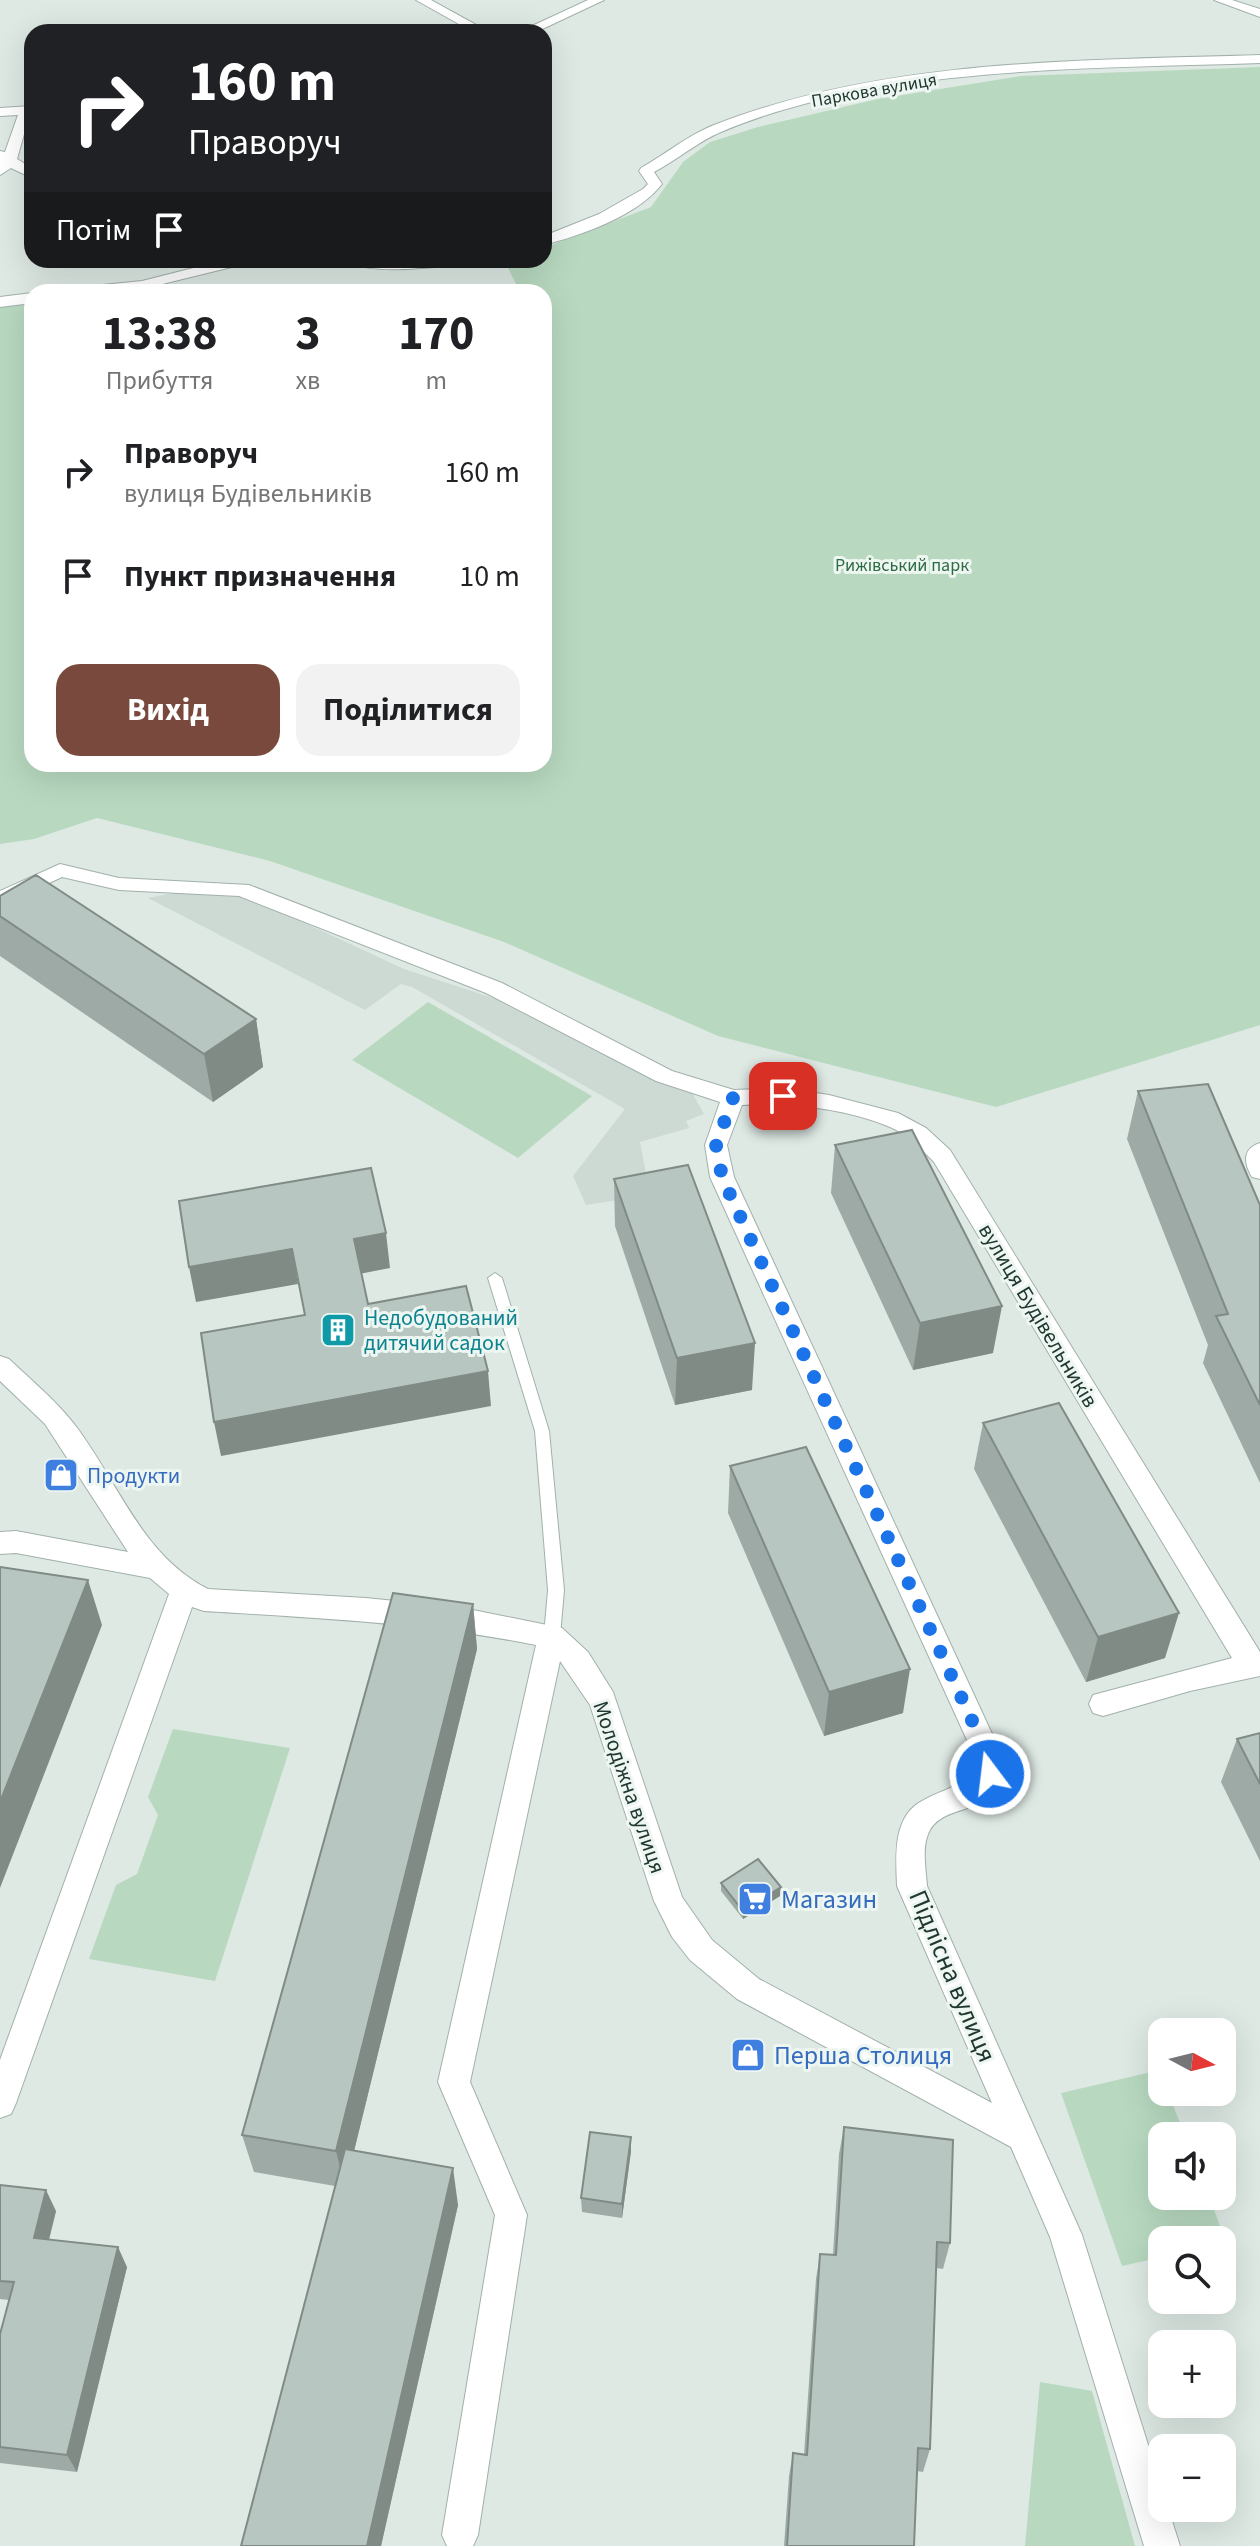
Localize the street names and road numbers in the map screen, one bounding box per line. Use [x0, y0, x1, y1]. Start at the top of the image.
street label: Паркова вулиця [809, 67, 939, 114]
street label: вулиця Будівельників [970, 1217, 1106, 1414]
street label: Молодіжна вулиця [585, 1697, 674, 1878]
street label: Підлісна вулиця [900, 1884, 1006, 2068]

